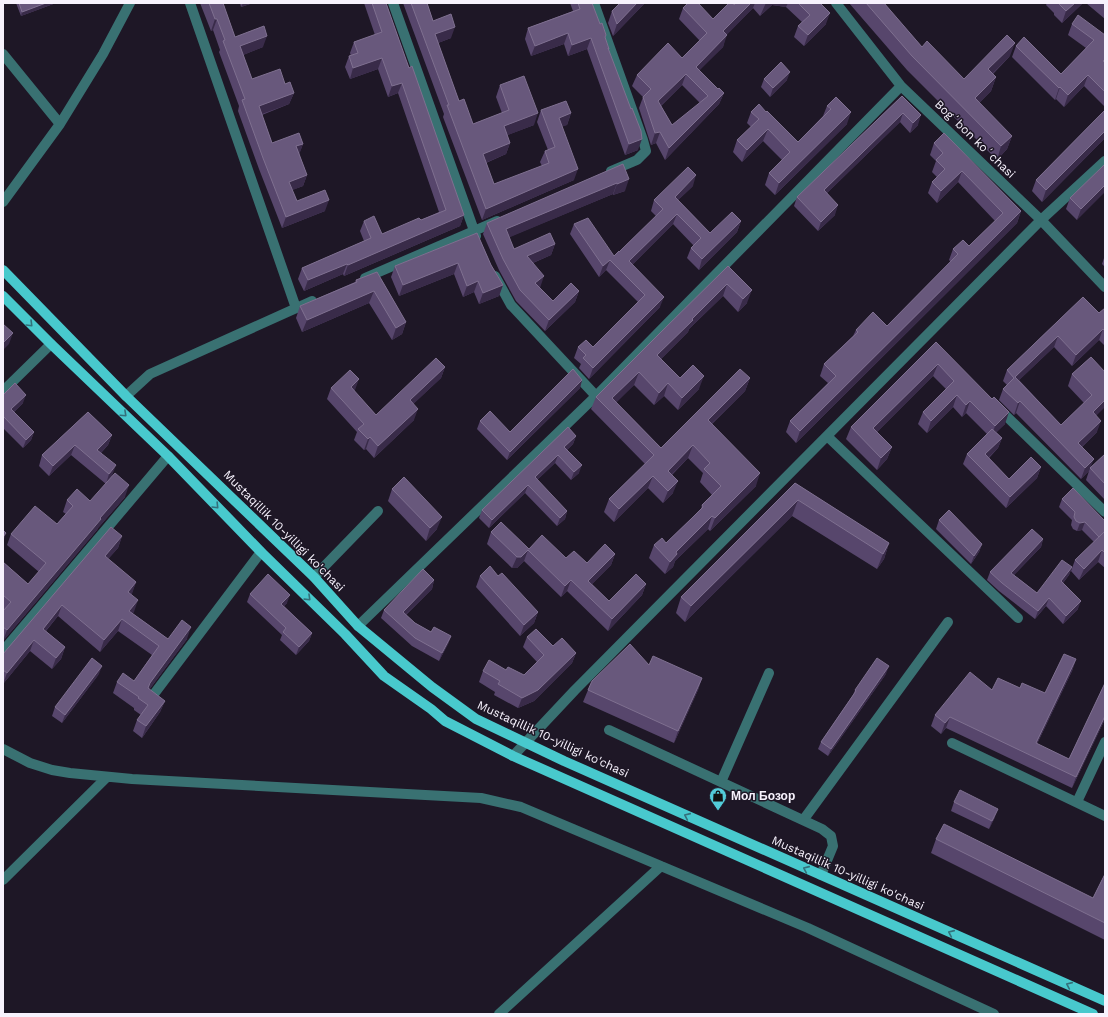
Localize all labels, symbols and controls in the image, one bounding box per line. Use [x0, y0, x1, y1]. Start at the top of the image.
street label: Bogʻbon koʻchasi [932, 97, 1018, 181]
one-way arrow [26, 319, 33, 327]
one-way arrow [119, 409, 127, 417]
street label: Mustaqillik 10-yilligi ko'chasi [221, 468, 347, 594]
one-way arrow [211, 501, 219, 509]
one-way arrow [303, 593, 311, 601]
street label: Mustaqillik 10-yilligi ko'chasi [475, 698, 631, 780]
shop icon: Мол Бозор [708, 786, 728, 811]
place label: Мол Бозор [731, 789, 795, 803]
one-way arrow [684, 813, 692, 821]
street label: Mustaqillik 10-yilligi ko'chasi [770, 833, 926, 913]
one-way arrow [803, 865, 810, 873]
one-way arrow [947, 929, 954, 937]
one-way arrow [1066, 982, 1073, 990]

